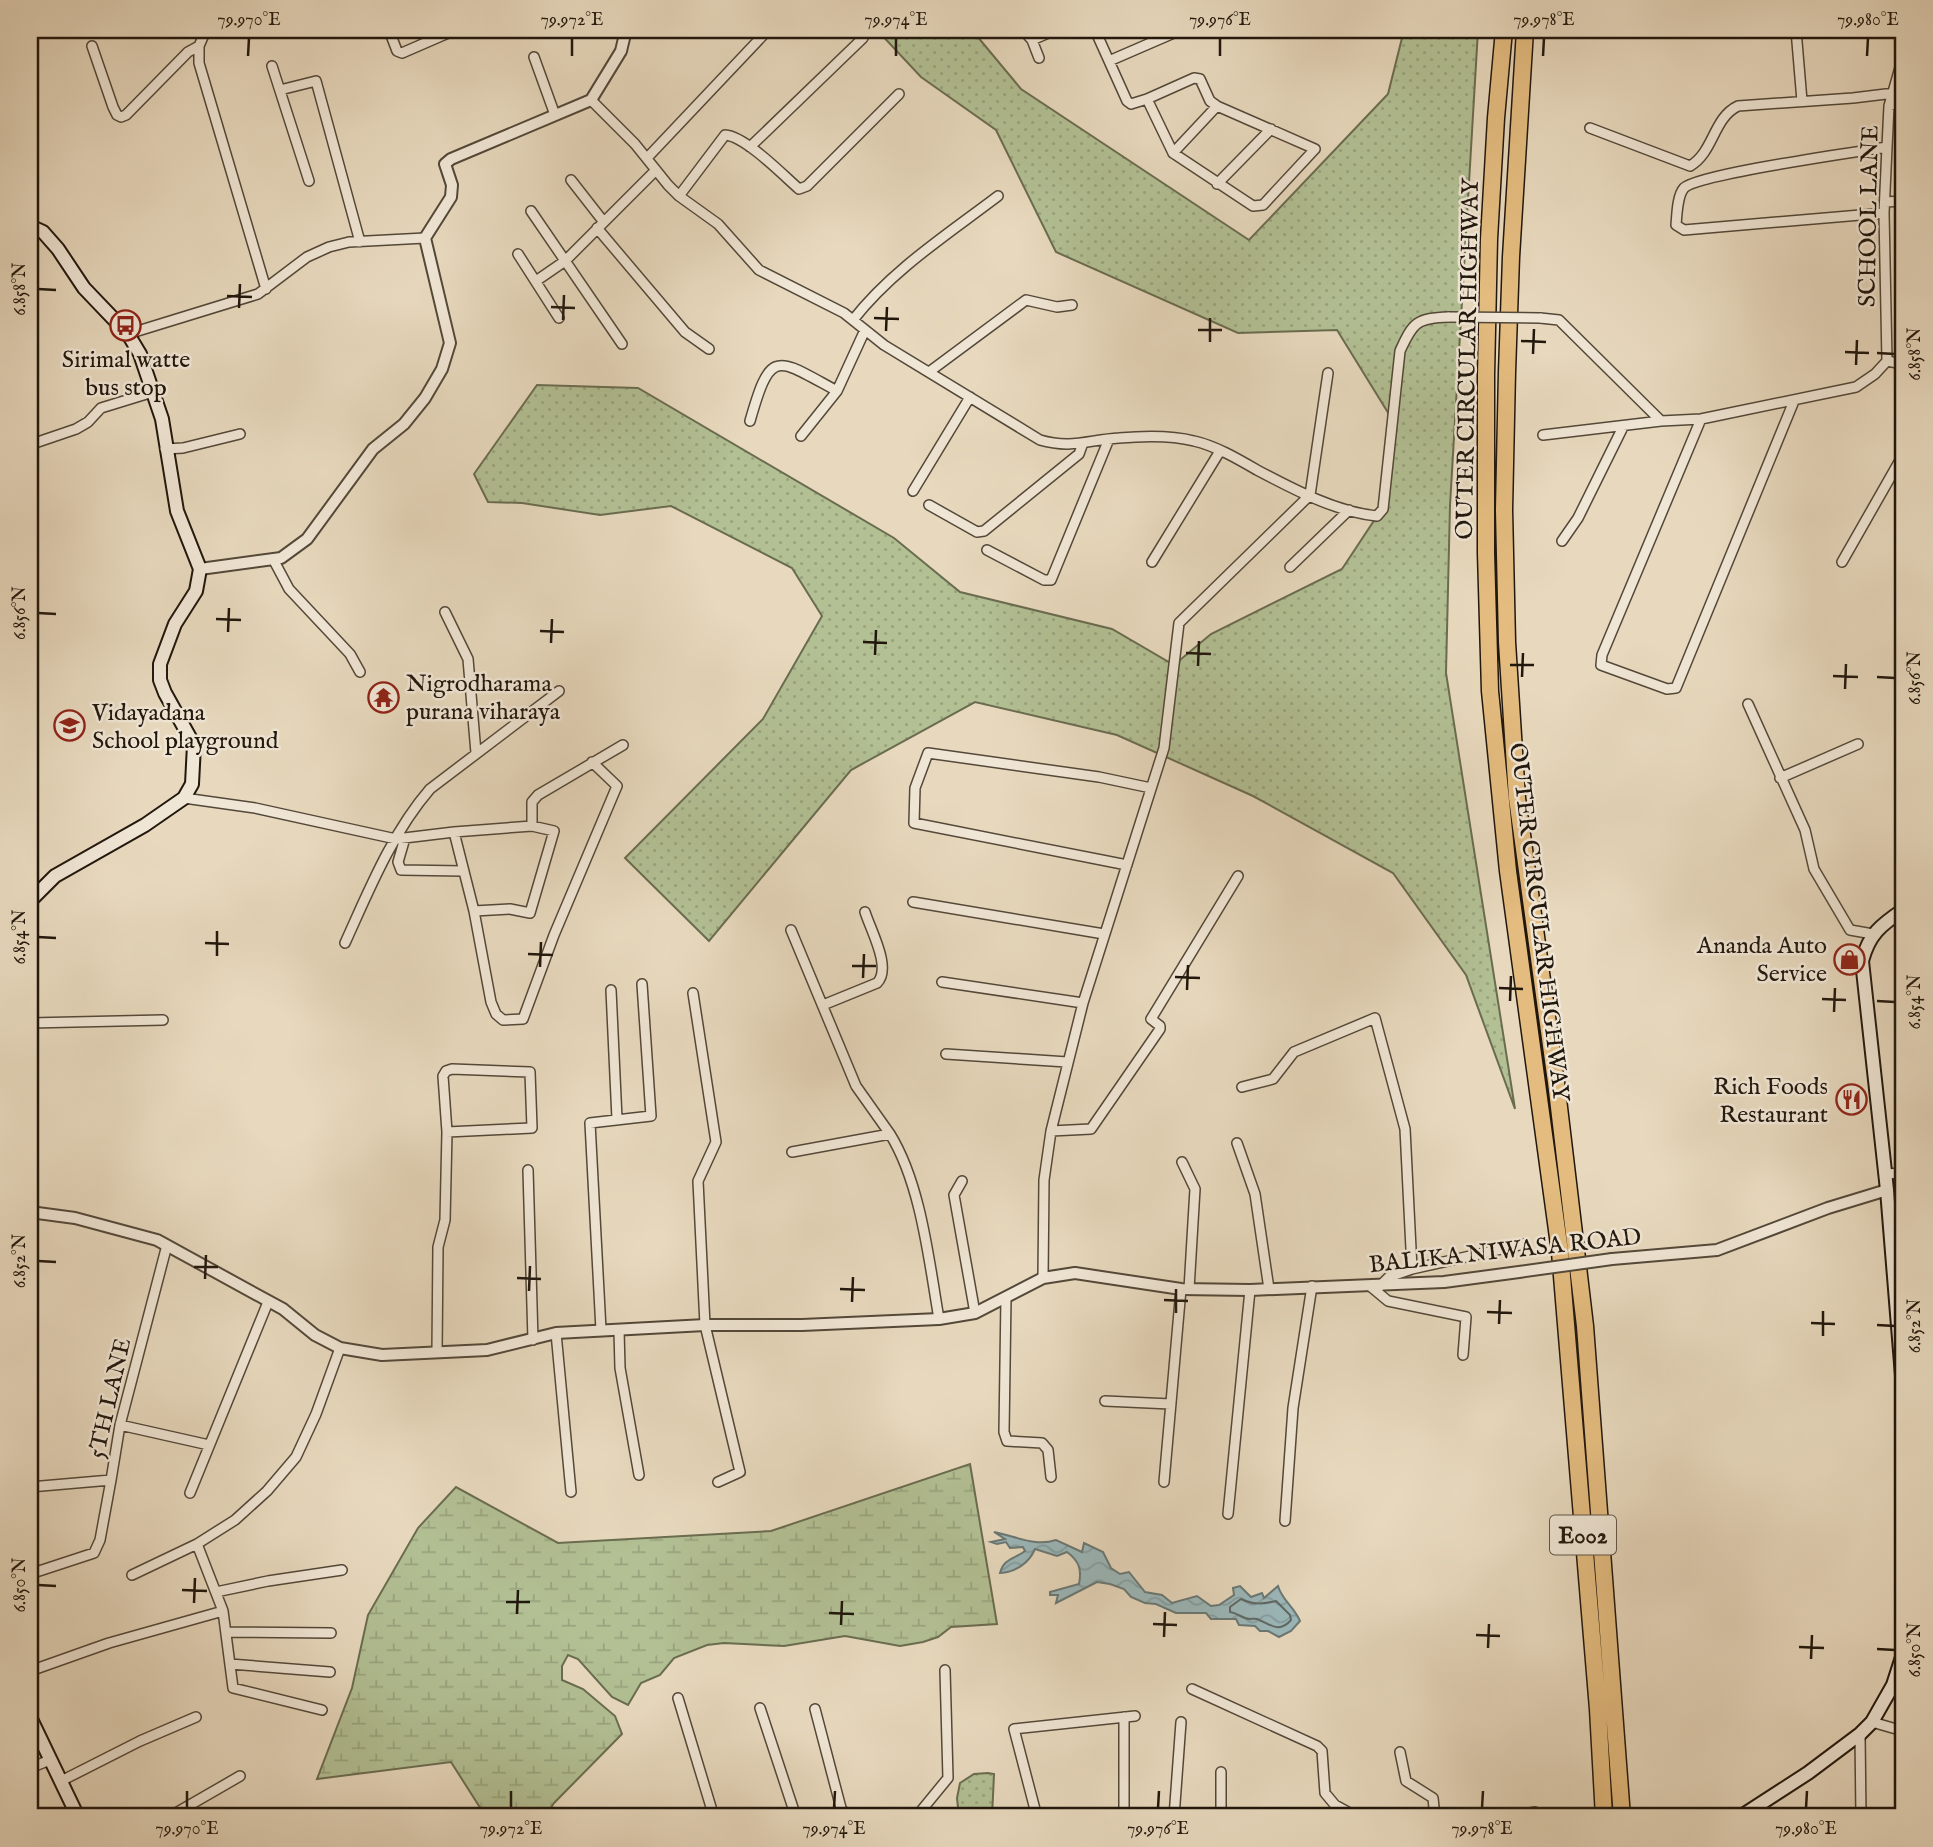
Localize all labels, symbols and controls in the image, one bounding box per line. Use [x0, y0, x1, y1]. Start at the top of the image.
text: 79.970°E [217, 9, 281, 32]
text: 79.972°E [540, 9, 604, 32]
text: 79.974°E [864, 9, 928, 32]
text: 79.976°E [1189, 9, 1251, 32]
text: 79.978°E [1513, 9, 1575, 32]
text: 79.980°E [1837, 9, 1899, 32]
street label: SCHOOL LANE [1852, 125, 1887, 307]
street label: OUTER CIRCULAR HIGHWAY [1450, 176, 1487, 540]
text: 6.858°N [9, 262, 32, 316]
bus stop icon: Sirimal watte bus stop [109, 308, 143, 342]
text: 6.858°N [1904, 327, 1927, 381]
place label: Sirimal watte bus stop [62, 345, 190, 404]
text: 6.856°N [9, 586, 32, 640]
text: 6.856°N [1904, 651, 1927, 705]
place label: Nigrodharama purana viharaya [406, 669, 561, 728]
temple icon: Nigrodharama purana viharaya [366, 680, 400, 714]
place label: Vidayadana School playground [91, 698, 279, 757]
school or university icon: Vidayadana School playground [52, 709, 86, 743]
street label: OUTER CIRCULAR HIGHWAY [1501, 741, 1576, 1105]
text: 6.854°N [9, 909, 32, 965]
place label: Ananda Auto Service [1696, 931, 1827, 990]
shop icon: Ananda Auto Service [1833, 942, 1867, 976]
text: 6.854°N [1904, 974, 1927, 1030]
place label: Rich Foods Restaurant [1713, 1072, 1828, 1131]
restaurant icon: Rich Foods Restaurant [1834, 1083, 1868, 1117]
street label: BALIKA NIWASA ROAD [1367, 1222, 1643, 1281]
text: 6.852°N [9, 1233, 32, 1288]
text: 6.852°N [1904, 1298, 1927, 1353]
street label: 5TH LANE [82, 1335, 139, 1462]
road number: E002 [1550, 1516, 1616, 1554]
text: 6.850°N [9, 1557, 32, 1613]
text: 6.850°N [1904, 1622, 1927, 1678]
text: 79.970°E [155, 1818, 219, 1841]
text: 79.972°E [479, 1818, 543, 1841]
text: 79.974°E [802, 1818, 866, 1841]
text: 79.976°E [1127, 1818, 1189, 1841]
text: 79.978°E [1451, 1818, 1513, 1841]
text: 79.980°E [1775, 1818, 1837, 1841]

